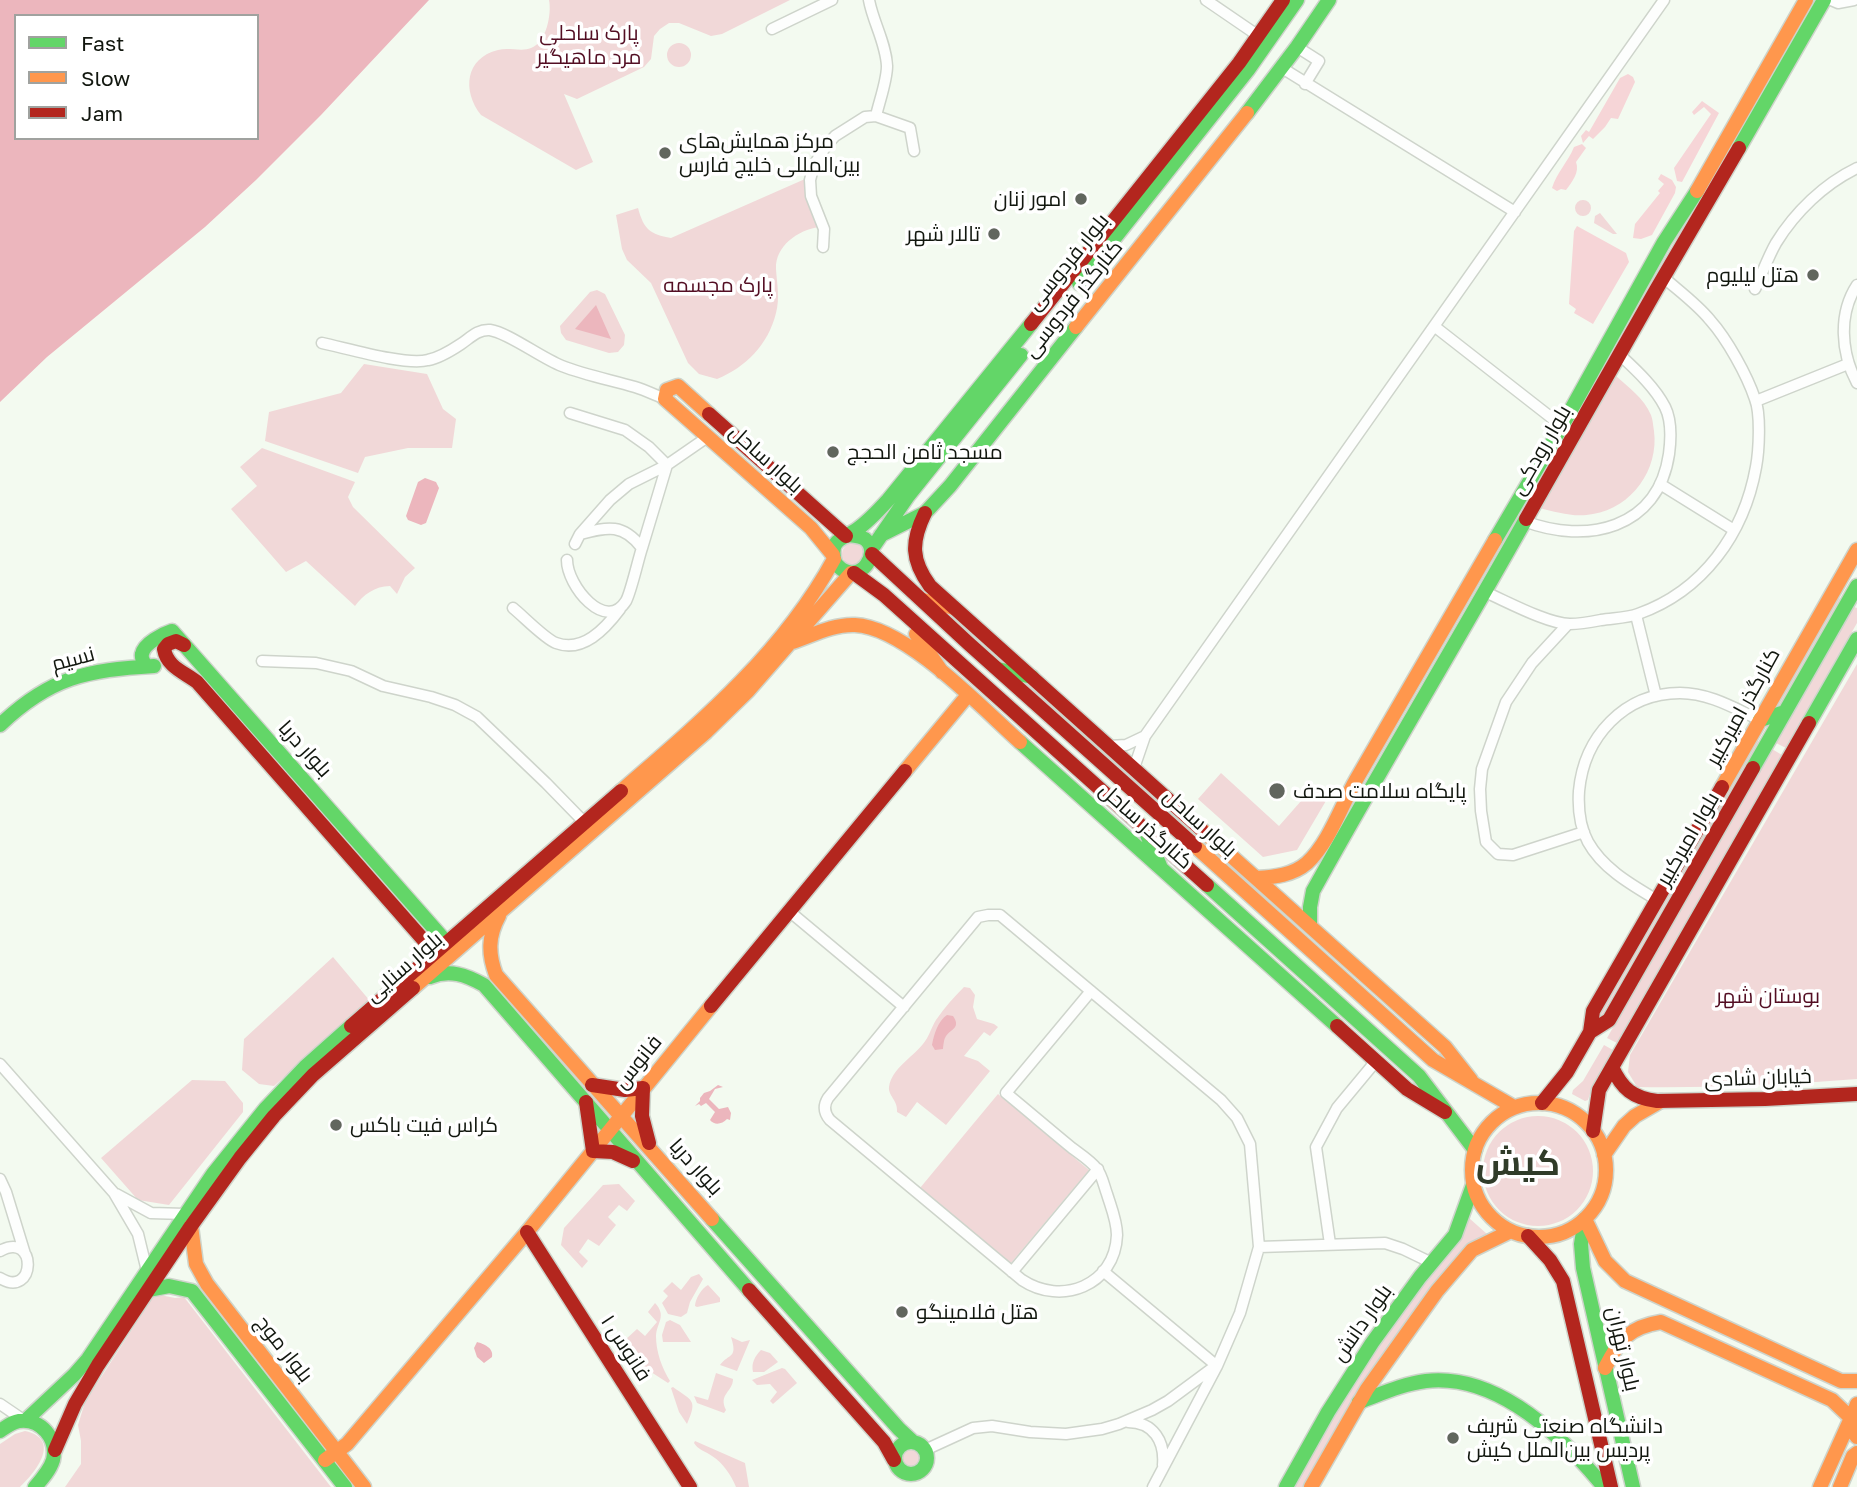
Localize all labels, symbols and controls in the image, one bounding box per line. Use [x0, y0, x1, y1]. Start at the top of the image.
legend [14, 14, 259, 140]
park label: پارک ساحلی مرد ماهیگیر [536, 20, 642, 70]
text: Fast [81, 30, 124, 56]
text: Slow [81, 65, 130, 91]
text: Jam [81, 100, 123, 126]
place label: مرکز همایش‌های بین‌المللی خلیج فارس [679, 128, 860, 178]
marker: مرکز همایش‌های بین‌المللی خلیج فارس [657, 145, 673, 161]
place label: امور زنان [994, 186, 1067, 212]
marker: امور زنان [1073, 191, 1089, 207]
street label: بلوار فردوسی [1021, 209, 1115, 315]
place label: تالار شهر [906, 221, 980, 247]
marker: تالار شهر [986, 226, 1002, 242]
street label: کنارگذر فردوسی [1018, 235, 1128, 363]
place label: هتل لیلیوم [1706, 262, 1799, 288]
marker: هتل لیلیوم [1805, 267, 1821, 283]
park label: پارک مجسمه [663, 272, 773, 298]
street label: بلوار رودکی [1505, 401, 1577, 499]
street label: بلوار ساحل [724, 419, 808, 499]
place label: مسجد ثامن الحجج [847, 439, 1003, 465]
marker: مسجد ثامن الحجج [825, 444, 841, 460]
street label: نسیم [49, 641, 97, 677]
street label: کنارگذر امیرکبیر [1700, 644, 1786, 770]
street label: بلوار دریا [273, 715, 337, 783]
street label: کنارگذر ساحل [1094, 777, 1198, 875]
place label: پایگاه سلامت صدف [1293, 778, 1466, 804]
marker: پایگاه سلامت صدف [1267, 781, 1287, 801]
street label: بلوار ساحل [1158, 783, 1242, 863]
street label: بلوار امیرکبیر [1651, 788, 1725, 890]
street label: بلوار سنایی [360, 926, 448, 1008]
park label: بوستان شهر [1716, 983, 1820, 1009]
street label: فانوس [609, 1030, 667, 1094]
street label: خیابان شادی [1704, 1064, 1812, 1092]
place label: کراس فیت باکس [350, 1112, 498, 1138]
marker: کراس فیت باکس [328, 1117, 344, 1133]
street label: بلوار دریا [664, 1133, 728, 1201]
district label: كيش [1476, 1143, 1560, 1185]
street label: بلوار دانش [1326, 1280, 1398, 1366]
place label: هتل فلامینگو [916, 1299, 1038, 1325]
marker: هتل فلامینگو [894, 1304, 910, 1320]
street label: بلوار تهران [1601, 1304, 1645, 1394]
street label: بلوار موج [250, 1310, 318, 1388]
street label: فانوس ۱ [595, 1310, 657, 1386]
place label: دانشگاه صنعتی شریف پردیس بین‌الملل کیش [1467, 1413, 1663, 1463]
marker: دانشگاه صنعتی شریف پردیس بین‌الملل کیش [1445, 1430, 1461, 1446]

